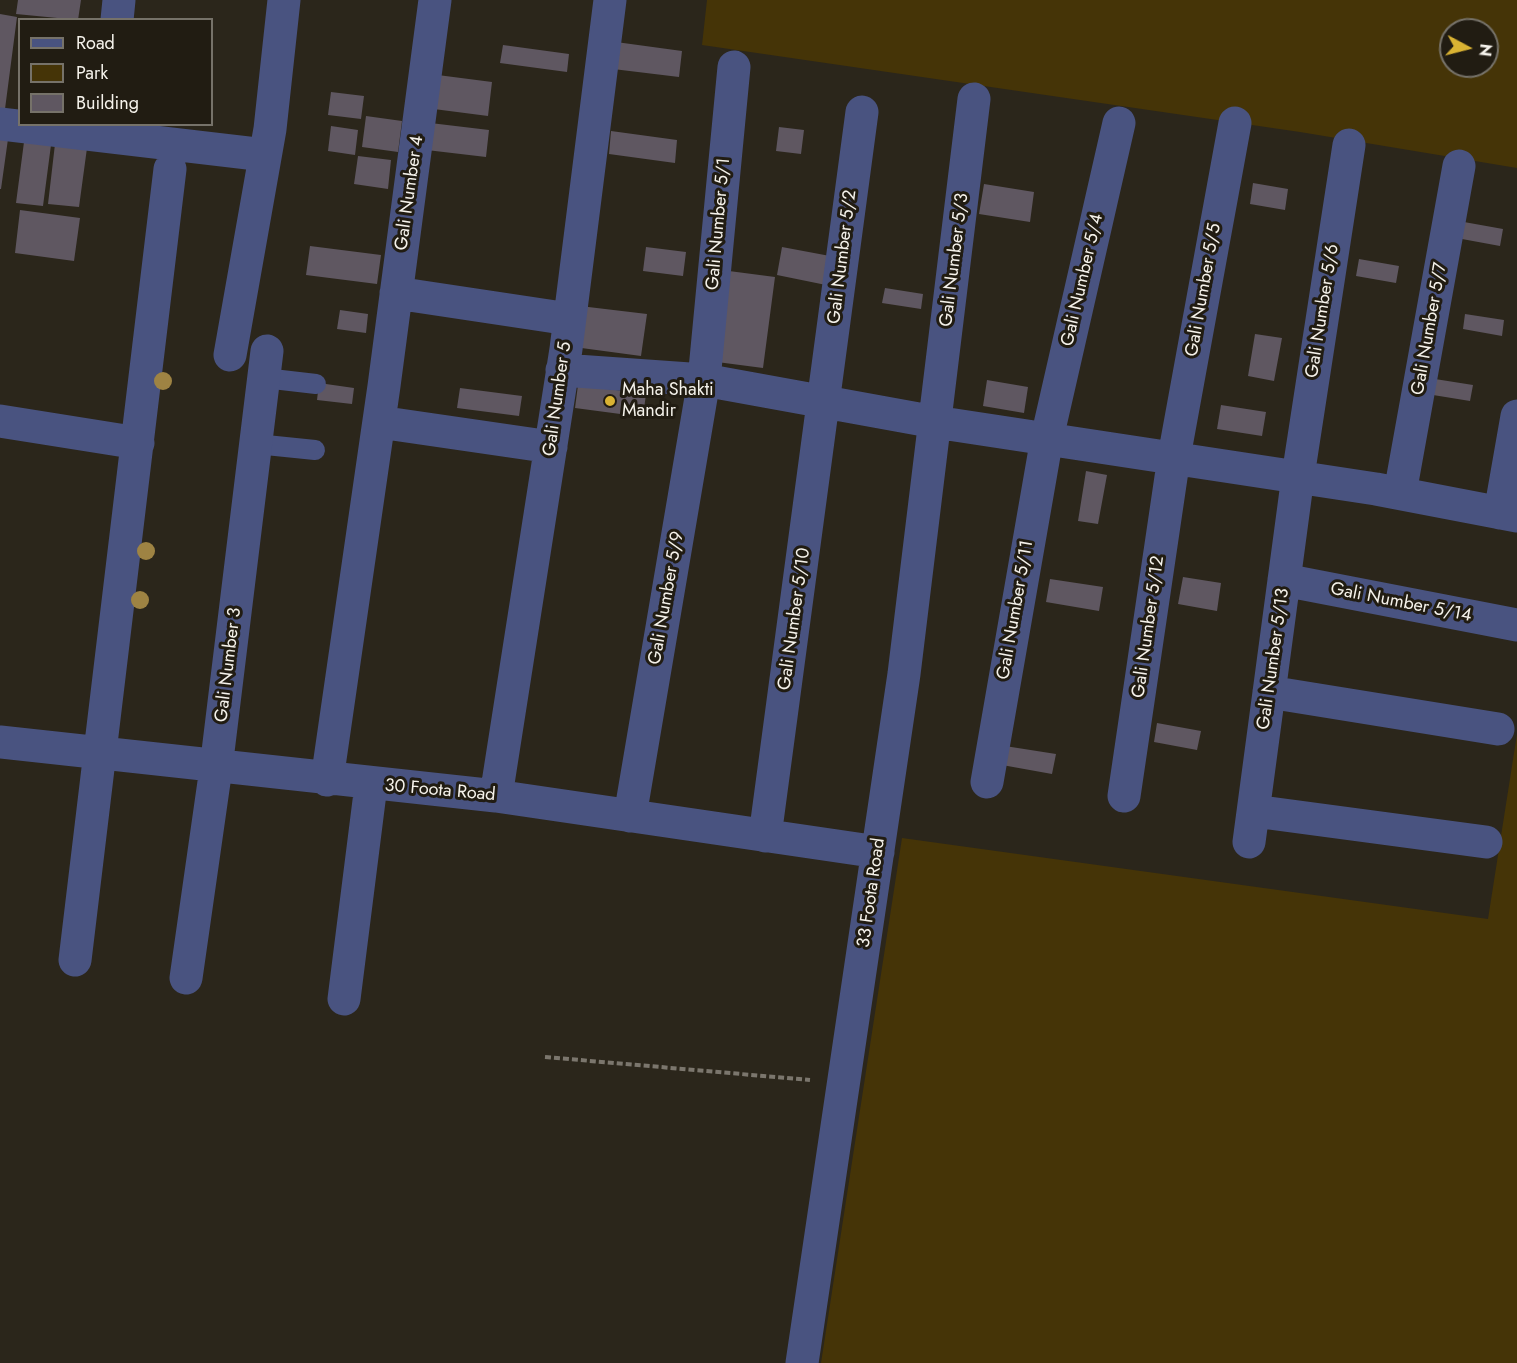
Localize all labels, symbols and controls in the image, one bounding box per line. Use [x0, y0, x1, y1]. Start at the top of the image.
legend [18, 18, 213, 126]
north arrow [1439, 18, 1499, 78]
text: Road [76, 30, 115, 56]
text: N [1473, 42, 1498, 58]
text: Park [76, 60, 108, 86]
text: Building [76, 90, 139, 116]
street label: Gali Number 4 [391, 134, 429, 252]
street label: Gali Number 5/1 [702, 157, 736, 291]
street label: Gali Number 5/2 [824, 189, 862, 325]
street label: Gali Number 5/3 [936, 192, 974, 328]
street label: Gali Number 5/4 [1057, 212, 1109, 348]
street label: Gali Number 5/5 [1182, 222, 1226, 358]
street label: Gali Number 5/6 [1302, 243, 1344, 379]
street label: Gali Number 5/7 [1408, 261, 1452, 397]
street label: Gali Number 5 [539, 340, 577, 458]
place label: Maha Shakti Mandir [622, 380, 714, 422]
marker: Maha Shakti Mandir [603, 394, 617, 408]
street label: Gali Number 5/9 [645, 530, 689, 666]
street label: Gali Number 5/11 [993, 539, 1039, 681]
street label: Gali Number 5/10 [774, 546, 816, 692]
street label: Gali Number 5/12 [1128, 555, 1170, 699]
street label: Gali Number 5/14 [1329, 579, 1473, 627]
street label: Gali Number 5/13 [1253, 587, 1295, 731]
street label: Gali Number 3 [211, 607, 247, 723]
street label: 30 Foota Road [384, 775, 496, 807]
street label: 33 Foota Road [854, 837, 890, 949]

